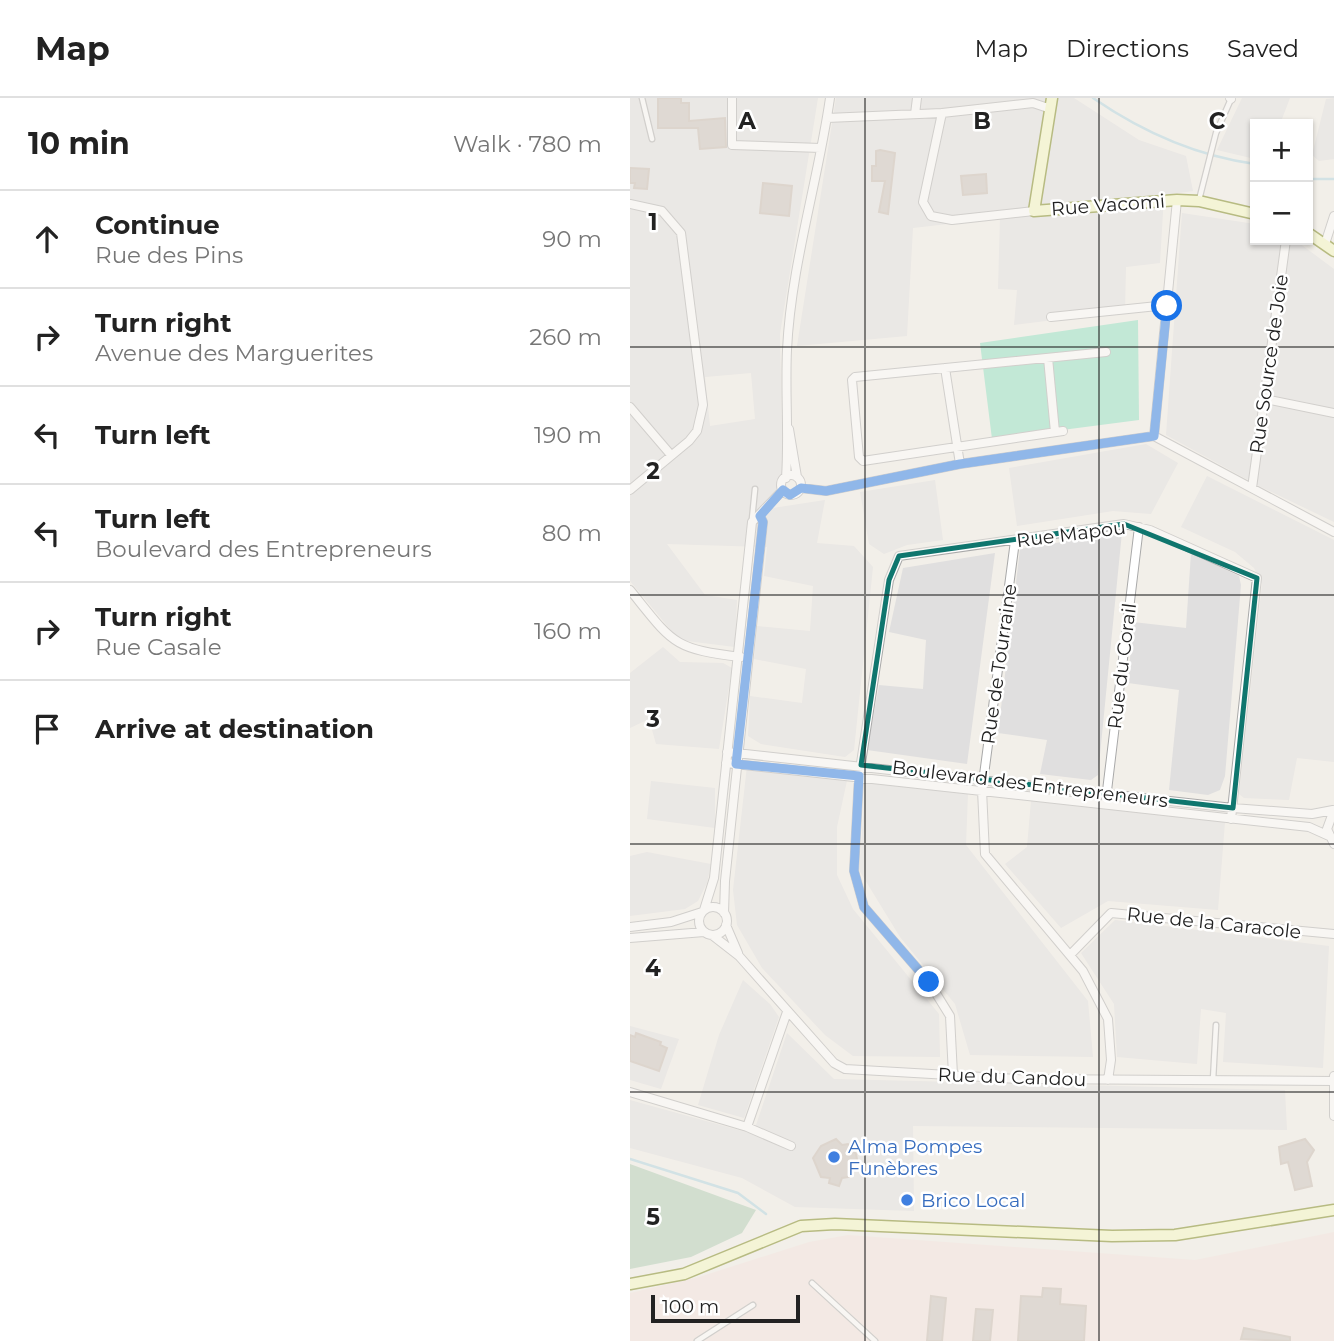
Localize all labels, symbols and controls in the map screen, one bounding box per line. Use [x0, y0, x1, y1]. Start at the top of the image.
text: Map [35, 28, 110, 68]
text: Map [975, 34, 1028, 63]
text: Directions [1066, 34, 1189, 63]
text: Saved [1227, 34, 1299, 63]
text: A [737, 107, 756, 135]
text: B [973, 107, 991, 135]
text: C [1209, 107, 1226, 135]
map controls [1250, 119, 1313, 245]
button: + [1250, 119, 1313, 182]
text: 10 min [28, 125, 130, 162]
text: Walk · 780 m [453, 130, 602, 158]
button: − [1250, 182, 1313, 245]
street label: Rue Vacomi [1050, 190, 1166, 220]
text: 1 [648, 208, 658, 236]
text: Continue [95, 209, 220, 241]
icon: ahead [28, 220, 66, 258]
text: 90 m [542, 225, 602, 253]
text: Rue des Pins [95, 241, 243, 269]
street label: Rue Source de Joie [1245, 273, 1293, 455]
route start [1151, 290, 1182, 321]
text: Turn right [95, 307, 231, 339]
icon: right [28, 318, 66, 356]
text: 260 m [529, 323, 602, 351]
text: Avenue des Marguerites [95, 339, 373, 367]
icon: left [28, 416, 66, 454]
text: Turn left [95, 419, 211, 451]
text: 190 m [534, 421, 602, 449]
text: 2 [646, 457, 660, 485]
text: Turn left [95, 503, 211, 535]
icon: left [28, 514, 66, 552]
street label: Rue Mapou [1015, 516, 1127, 552]
text: 80 m [542, 519, 602, 547]
text: Boulevard des Entrepreneurs [95, 535, 432, 563]
street label: Rue de Tourraine [976, 582, 1022, 746]
text: Turn right [95, 601, 231, 633]
street label: Rue du Corail [1103, 602, 1141, 730]
icon: right [28, 612, 66, 650]
text: 160 m [534, 617, 602, 645]
text: Rue Casale [95, 633, 222, 661]
text: 3 [645, 705, 660, 733]
icon: arrive [28, 710, 66, 748]
text: Arrive at destination [95, 713, 374, 745]
street label: Boulevard des Entrepreneurs [891, 756, 1169, 812]
street label: Rue de la Caracole [1126, 902, 1302, 944]
text: 4 [645, 954, 661, 982]
route end [913, 966, 944, 997]
street label: Rue du Candou [937, 1063, 1087, 1091]
place label: Alma Pompes Funèbres [848, 1135, 982, 1180]
marker: Alma Pompes Funèbres [826, 1149, 842, 1165]
place label: Brico Local [921, 1189, 1025, 1212]
marker: Brico Local [899, 1192, 915, 1208]
text: 5 [646, 1203, 660, 1231]
scale bar [651, 1292, 800, 1324]
text: 100 m [662, 1295, 719, 1318]

